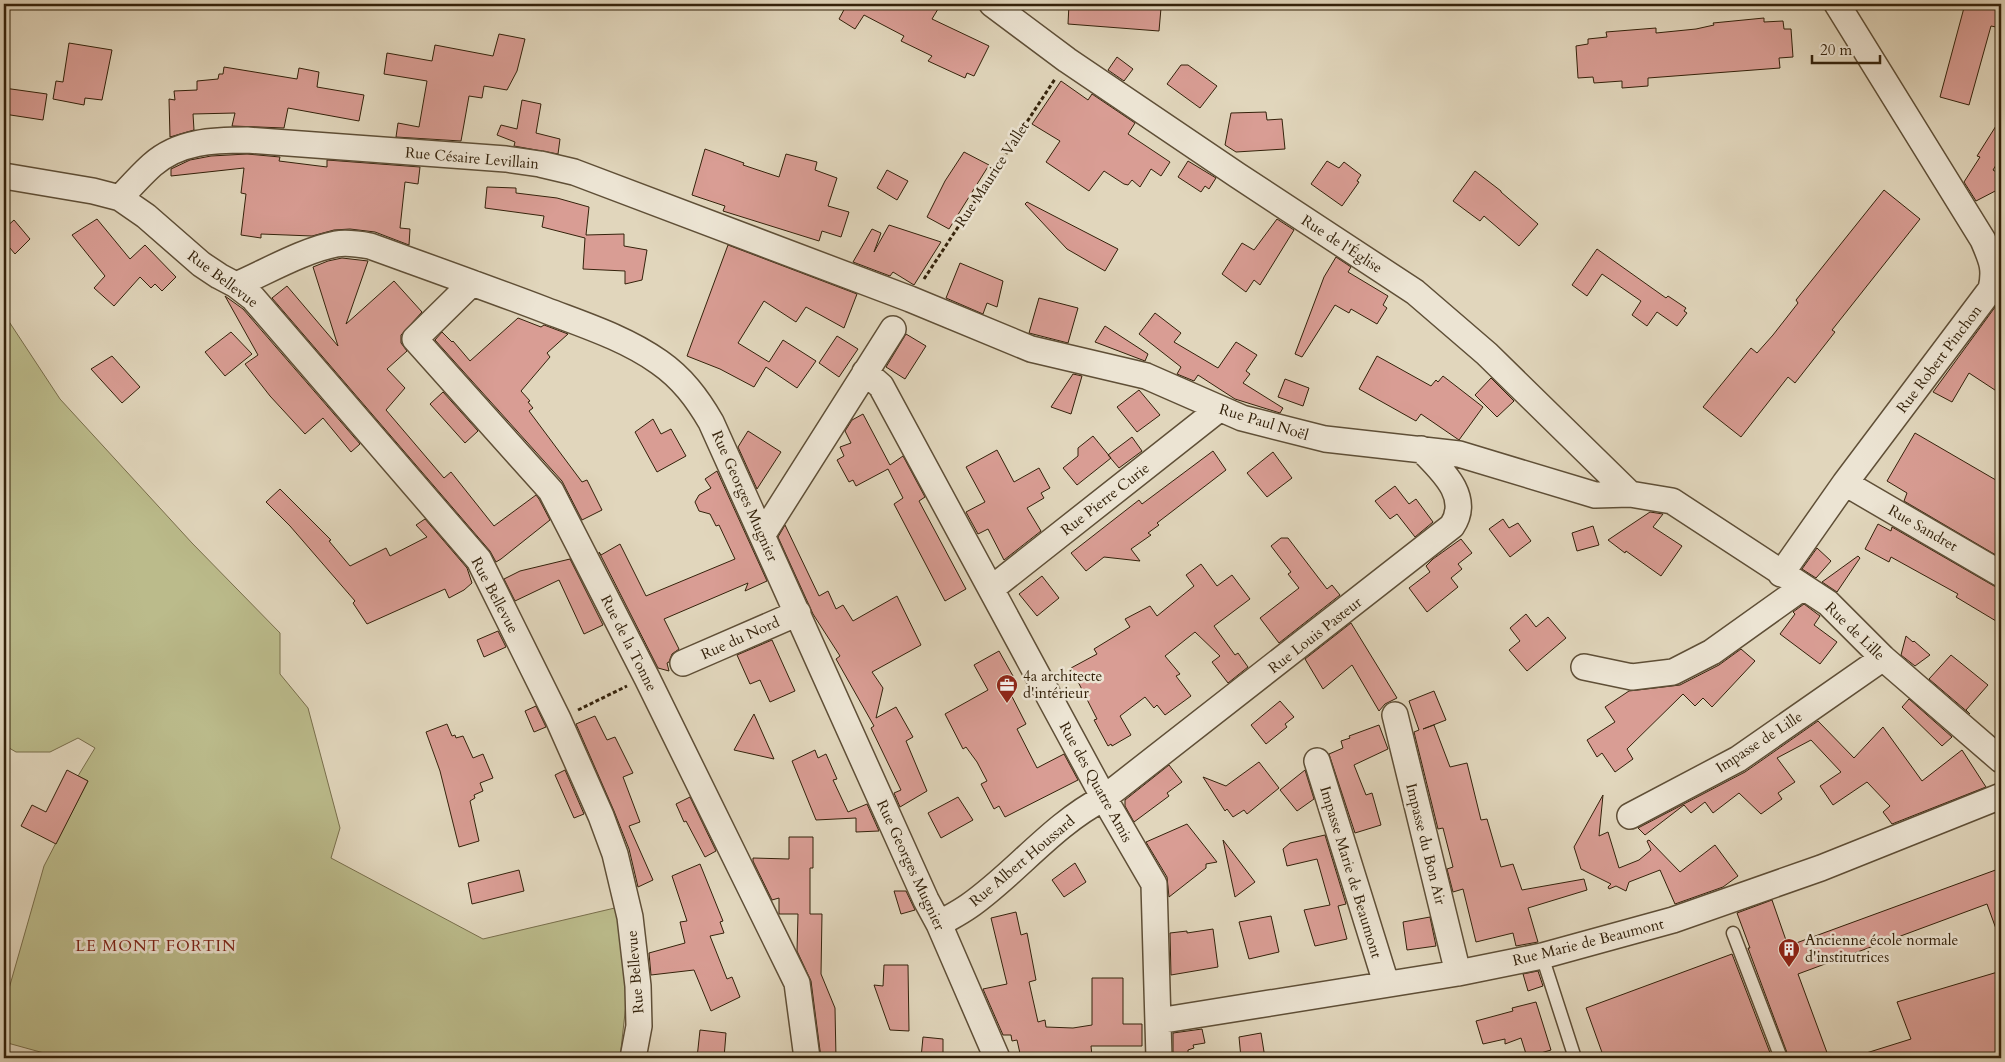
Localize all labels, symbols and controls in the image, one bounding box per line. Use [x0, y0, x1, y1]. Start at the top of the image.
scale bar [1812, 32, 1880, 64]
text: 20 m [1820, 40, 1852, 60]
street label: Rue Maurice Vallet [950, 117, 1034, 231]
street label: Rue Césaire Levillain [404, 142, 540, 174]
street label: Rue de l'Église [1298, 210, 1387, 278]
street label: Rue Bellevue [184, 246, 263, 312]
street label: Rue Robert Pinchon [1892, 301, 1987, 417]
street label: Rue Paul Noël [1217, 399, 1311, 445]
street label: Rue Georges Mugnier [707, 427, 783, 565]
street label: Rue Pierre Curie [1057, 458, 1154, 540]
street label: Rue Sandret [1885, 500, 1962, 556]
street label: Rue Bellevue [467, 553, 524, 637]
street label: Rue de la Tonne [596, 591, 662, 695]
street label: Rue Louis Pasteur [1264, 592, 1366, 678]
street label: Rue de Lille [1821, 597, 1889, 665]
street label: Rue du Nord [698, 612, 782, 664]
place label: 4a architecte d'intérieur [1023, 666, 1103, 703]
office icon: 4a architecte d'intérieur [995, 673, 1019, 704]
street label: Impasse de Lille [1712, 706, 1806, 778]
street label: Rue des Quatre Amis [1055, 718, 1137, 846]
street label: Impasse du Bon Air [1401, 781, 1451, 907]
street label: Impasse Marie de Beaumont [1315, 784, 1387, 961]
street label: Rue Georges Mugnier [872, 797, 950, 934]
street label: Rue Albert Houssard [965, 811, 1079, 911]
street label: Rue Marie de Beaumont [1510, 913, 1666, 970]
street label: Rue Bellevue [621, 929, 649, 1014]
place label: Ancienne école normale d'institutrices [1805, 930, 1958, 967]
district label: LE MONT FORTIN [75, 935, 237, 957]
building icon: Ancienne école normale d'institutrices [1777, 937, 1801, 968]

